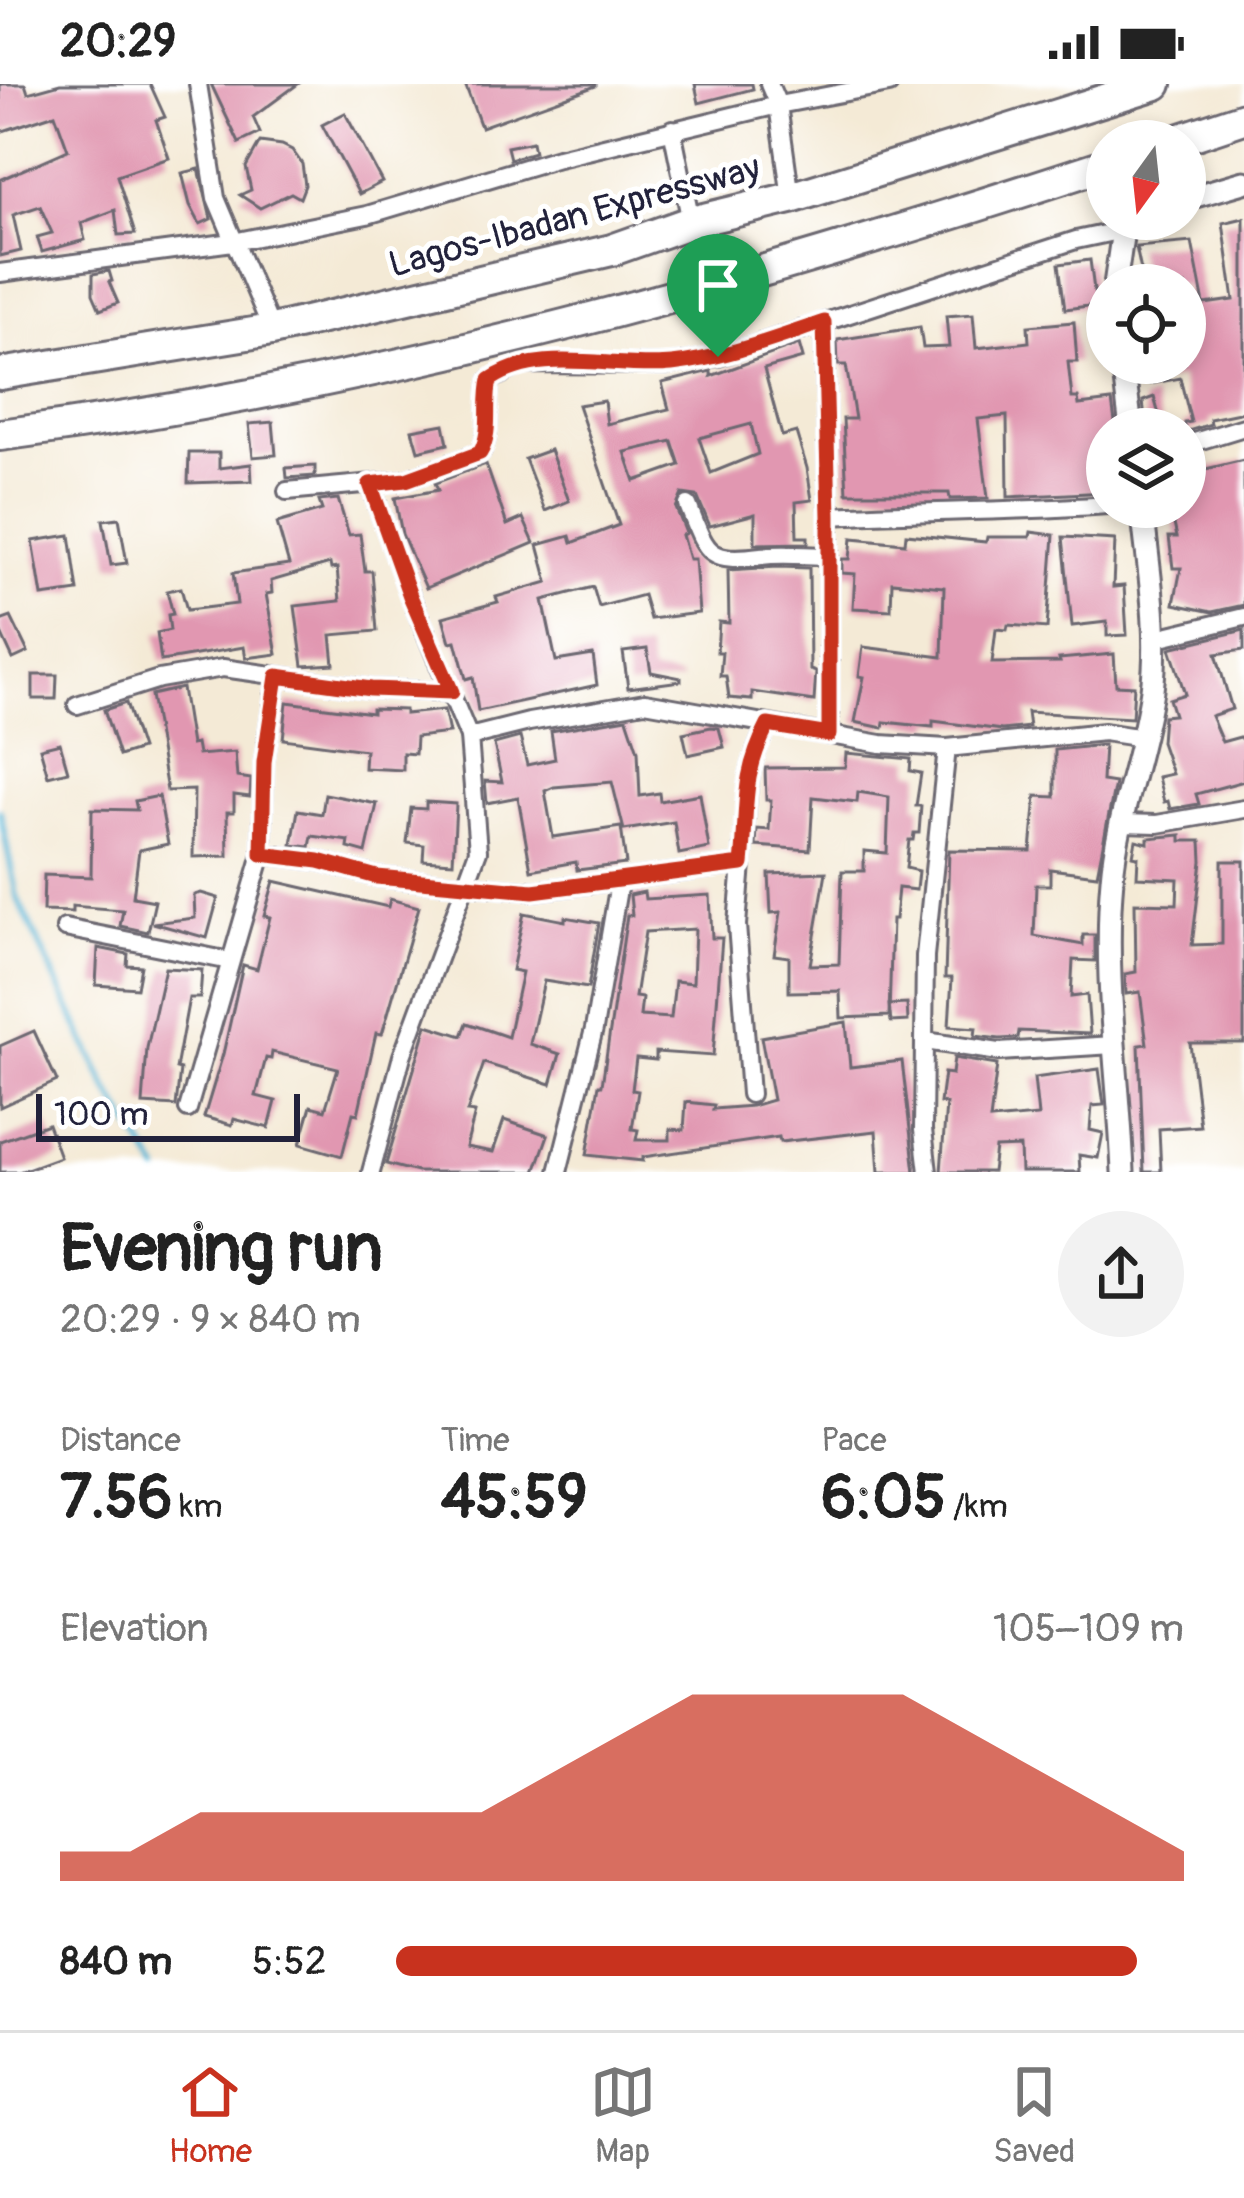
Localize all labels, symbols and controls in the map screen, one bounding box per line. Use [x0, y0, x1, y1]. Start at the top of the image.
text: 20:29 [60, 14, 176, 70]
north arrow [1086, 120, 1206, 240]
map controls [1086, 120, 1206, 528]
street label: Lagos-Ibadan Expressway [384, 145, 765, 288]
pin [667, 234, 769, 357]
icon: arrive [685, 252, 751, 318]
button: locate [1086, 264, 1206, 384]
button: layers [1086, 408, 1206, 528]
scale bar [36, 1088, 300, 1141]
text: 100 m [54, 1094, 148, 1135]
text: Evening run [60, 1208, 383, 1291]
button: share [1058, 1211, 1184, 1337]
text: 20:29 · 9 × 840 m [60, 1295, 361, 1344]
text: Distance [60, 1420, 181, 1461]
text: Time [441, 1420, 510, 1461]
text: Pace [821, 1420, 887, 1461]
text: 7.56 [60, 1461, 172, 1536]
text: 45:59 [441, 1461, 587, 1536]
text: 6:05 [821, 1461, 946, 1536]
text: km [172, 1486, 223, 1527]
text: /km [946, 1486, 1008, 1527]
text: Elevation [60, 1604, 209, 1653]
text: 105–109 m [993, 1604, 1184, 1653]
text: 840 m [60, 1937, 172, 1986]
text: 5:52 [252, 1937, 327, 1986]
tab: Home [169, 2059, 252, 2172]
tab: Map [590, 2059, 656, 2172]
tab: Saved [993, 2059, 1075, 2172]

